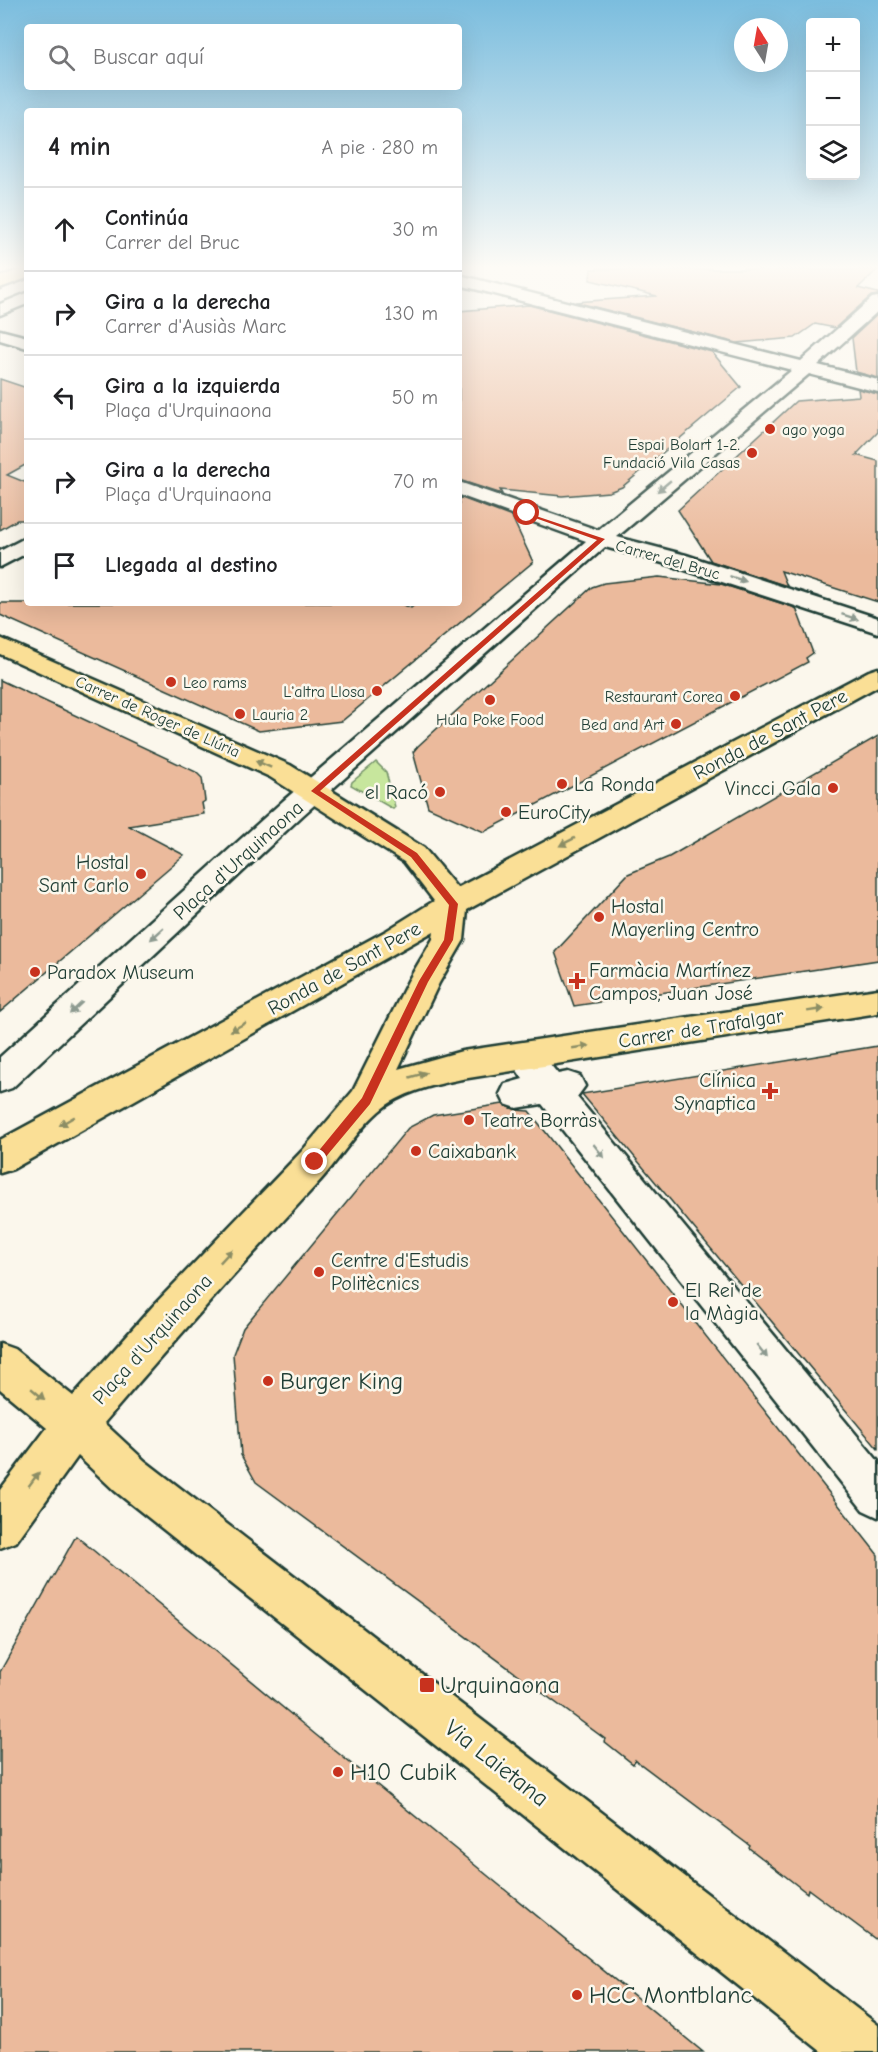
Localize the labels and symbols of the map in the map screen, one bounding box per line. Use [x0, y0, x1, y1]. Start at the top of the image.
north arrow [734, 18, 788, 72]
place label: ago yoga [782, 421, 845, 439]
marker: ago yoga [763, 422, 777, 436]
place label: Espai Bolart 1-2. Fundació Vila Casas [603, 436, 740, 472]
marker: Espai Bolart 1-2. Fundació Vila Casas [745, 446, 759, 460]
one-way arrow [656, 480, 672, 493]
route start [513, 499, 539, 525]
street label: Carrer del Bruc [613, 536, 722, 584]
one-way arrow [729, 575, 747, 585]
one-way arrow [841, 613, 859, 622]
street label: Carrer de Roger de Llúria [73, 673, 242, 761]
place label: Leo rams [183, 674, 247, 692]
marker: Leo rams [164, 675, 178, 689]
place label: L'altra Llosa [283, 683, 365, 701]
marker: L'altra Llosa [370, 684, 384, 698]
street label: Ronda de Sant Pere [689, 684, 851, 785]
place label: Restaurant Corea [605, 688, 723, 706]
marker: Restaurant Corea [728, 689, 742, 703]
marker: Hula Poke Food [483, 693, 497, 707]
place label: Lauria 2 [252, 706, 308, 724]
marker: Lauria 2 [233, 707, 247, 721]
place label: Hula Poke Food [436, 711, 544, 729]
place label: Bed and Art [581, 716, 664, 734]
marker: Bed and Art [669, 717, 683, 731]
one-way arrow [254, 758, 272, 768]
place label: La Ronda [574, 773, 655, 796]
marker: La Ronda [555, 777, 569, 791]
place label: Vincci Gala [725, 777, 821, 800]
place label: el Racó [365, 781, 428, 804]
marker: Vincci Gala [826, 781, 840, 795]
marker: el Racó [433, 785, 447, 799]
street label: Plaça d'Urquinaona [169, 796, 308, 925]
place label: EuroCity [518, 801, 590, 824]
marker: EuroCity [499, 805, 513, 819]
one-way arrow [558, 838, 575, 847]
place label: Hostal Sant Carlo [39, 851, 129, 897]
marker: Hostal Sant Carlo [134, 867, 148, 881]
place label: Hostal Mayerling Centro [611, 895, 759, 941]
marker: Hostal Mayerling Centro [592, 910, 606, 924]
street label: Ronda de Sant Pere [264, 917, 425, 1020]
one-way arrow [150, 927, 165, 940]
place label: Farmàcia Martínez Campos, Juan José [589, 959, 753, 1005]
place label: Paradox Museum [47, 961, 194, 984]
marker: Paradox Museum [28, 965, 42, 979]
marker: Farmàcia Martínez Campos, Juan José [570, 974, 584, 988]
one-way arrow [68, 1001, 83, 1015]
street label: Carrer de Trafalgar [617, 1004, 785, 1053]
one-way arrow [806, 1006, 825, 1015]
one-way arrow [229, 1022, 246, 1032]
one-way arrow [572, 1043, 591, 1052]
place label: Clínica Synaptica [674, 1069, 756, 1115]
one-way arrow [409, 1070, 427, 1080]
marker: Clínica Synaptica [761, 1082, 779, 1100]
place label: Teatre Borràs [481, 1109, 597, 1132]
marker: Teatre Borràs [462, 1113, 476, 1127]
one-way arrow [59, 1116, 76, 1126]
place label: Caixabank [428, 1140, 517, 1163]
one-way arrow [593, 1143, 606, 1159]
marker: Caixabank [409, 1144, 423, 1158]
route end [301, 1148, 327, 1174]
one-way arrow [219, 1249, 233, 1264]
place label: Centre d'Estudis Politècnics [331, 1249, 469, 1295]
marker: Centre d'Estudis Politècnics [312, 1265, 326, 1279]
street label: Plaça d'Urquinaona [88, 1270, 217, 1409]
place label: El Rei de la Màgia [685, 1279, 762, 1325]
marker: El Rei de la Màgia [666, 1295, 680, 1309]
one-way arrow [755, 1343, 768, 1359]
place label: Burger King [280, 1367, 403, 1395]
marker: Burger King [261, 1374, 275, 1388]
one-way arrow [30, 1387, 45, 1400]
one-way arrow [28, 1471, 40, 1486]
place label: Urquinaona [440, 1671, 560, 1699]
marker: Urquinaona [418, 1676, 436, 1694]
street label: Via Laietana [439, 1714, 555, 1812]
place label: H10 Cubik [350, 1758, 457, 1786]
marker: H10 Cubik [331, 1765, 345, 1779]
place label: HCC Montblanc [589, 1981, 752, 2009]
marker: HCC Montblanc [570, 1988, 584, 2002]

